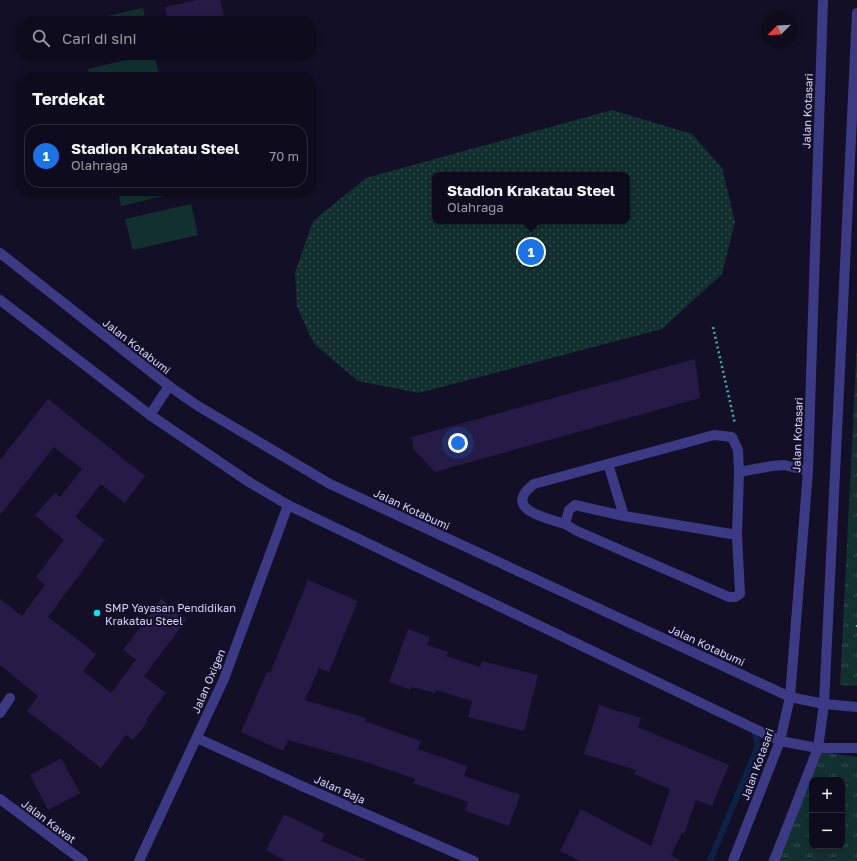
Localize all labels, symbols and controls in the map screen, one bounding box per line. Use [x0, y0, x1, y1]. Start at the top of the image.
north arrow [761, 12, 797, 48]
search box [16, 16, 316, 60]
icon: search [30, 27, 52, 49]
text: Cari di sini [62, 29, 137, 47]
street label: Jalan Kotasari [799, 73, 815, 149]
text: Terdekat [32, 88, 105, 109]
text: Stadion Krakatau Steel [71, 139, 239, 157]
text: 1 [43, 148, 49, 164]
text: 70 m [269, 148, 299, 164]
text: Olahraga [71, 157, 128, 173]
popup [432, 172, 630, 224]
text: Stadion Krakatau Steel [447, 181, 615, 199]
text: Olahraga [447, 199, 504, 215]
pin: 1 [518, 237, 544, 267]
street label: Jalan Kotabumi [101, 316, 173, 376]
street label: Jalan Kotasari [789, 397, 805, 473]
your location [448, 433, 468, 453]
street label: Jalan Kotabumi [372, 486, 452, 532]
place label: SMP Yayasan Pendidikan Krakatau Steel [105, 601, 236, 627]
marker: SMP Yayasan Pendidikan Krakatau Steel [92, 608, 102, 618]
street label: Jalan Kotabumi [667, 622, 747, 668]
street label: Jalan Oxigen [189, 647, 227, 715]
street label: Jalan Kotasari [738, 726, 776, 802]
street label: Jalan Baja [313, 772, 367, 806]
map controls [809, 777, 845, 849]
button: + [809, 777, 845, 813]
street label: Jalan Kawat [19, 796, 79, 846]
button: − [809, 813, 845, 849]

